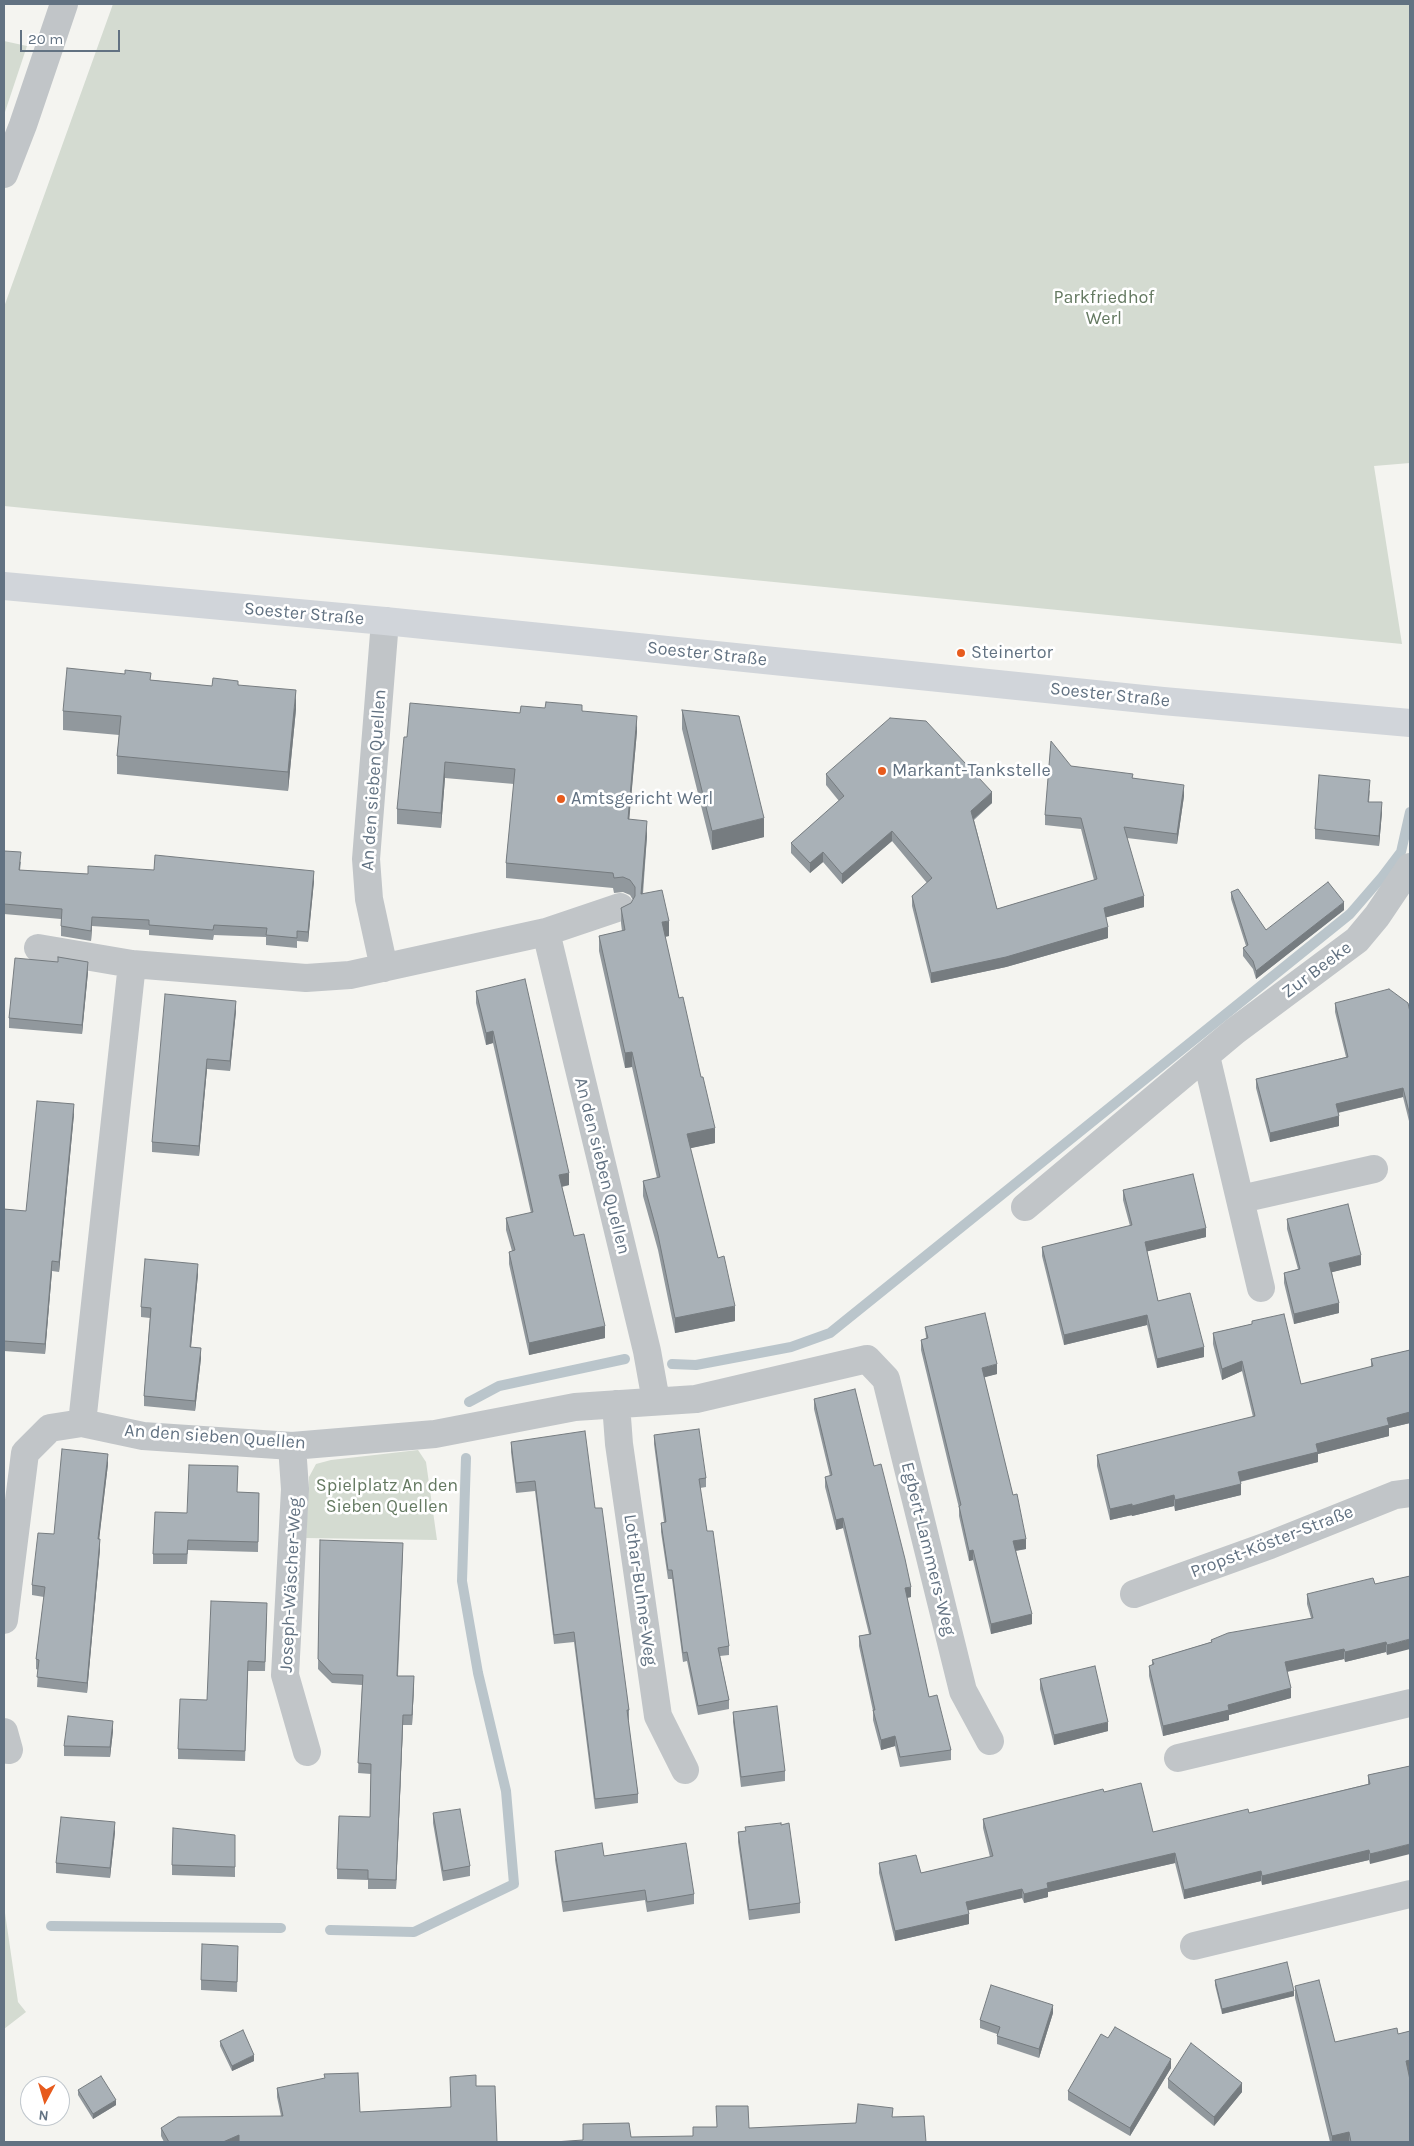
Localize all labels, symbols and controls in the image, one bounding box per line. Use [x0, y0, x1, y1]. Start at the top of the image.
scale bar [22, 20, 122, 52]
text: 20 m [28, 30, 63, 48]
park label: Parkfriedhof Werl [1053, 287, 1155, 330]
street label: Soester Straße [243, 598, 365, 630]
street label: Soester Straße [646, 637, 768, 671]
place label: Steinertor [971, 642, 1053, 664]
marker: Steinertor [955, 647, 967, 659]
street label: Soester Straße [1049, 678, 1171, 712]
street label: An den sieben Quellen [357, 689, 391, 871]
place label: Markant-Tankstelle [892, 760, 1051, 782]
marker: Markant-Tankstelle [876, 765, 888, 777]
place label: Amtsgericht Werl [571, 788, 713, 810]
marker: Amtsgericht Werl [555, 793, 567, 805]
street label: Zur Beeke [1278, 937, 1356, 1003]
street label: An den sieben Quellen [570, 1075, 634, 1257]
street label: An den sieben Quellen [124, 1420, 306, 1454]
street label: Egbert-Lammers-Weg [896, 1460, 960, 1638]
park label: Spielplatz An den Sieben Quellen [316, 1475, 458, 1518]
street label: Joseph-Wäscher-Weg [276, 1497, 306, 1673]
street label: Propst-Köster-Straße [1188, 1501, 1356, 1583]
street label: Lothar-Buhne-Weg [619, 1513, 661, 1667]
north arrow [20, 2076, 70, 2126]
text: N [38, 2106, 49, 2124]

